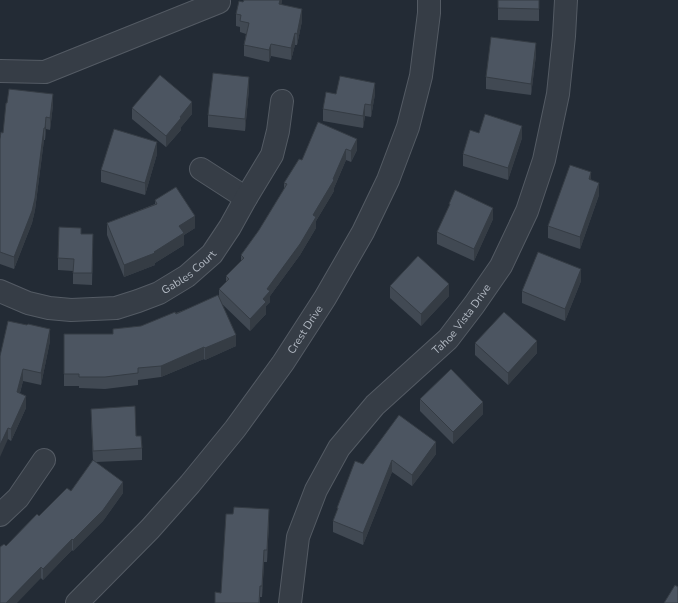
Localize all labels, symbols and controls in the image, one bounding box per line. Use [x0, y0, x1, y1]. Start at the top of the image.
street label: Gables Court [159, 248, 220, 298]
street label: Tahoe Vista Drive [429, 281, 495, 358]
street label: Crest Drive [284, 302, 327, 357]

